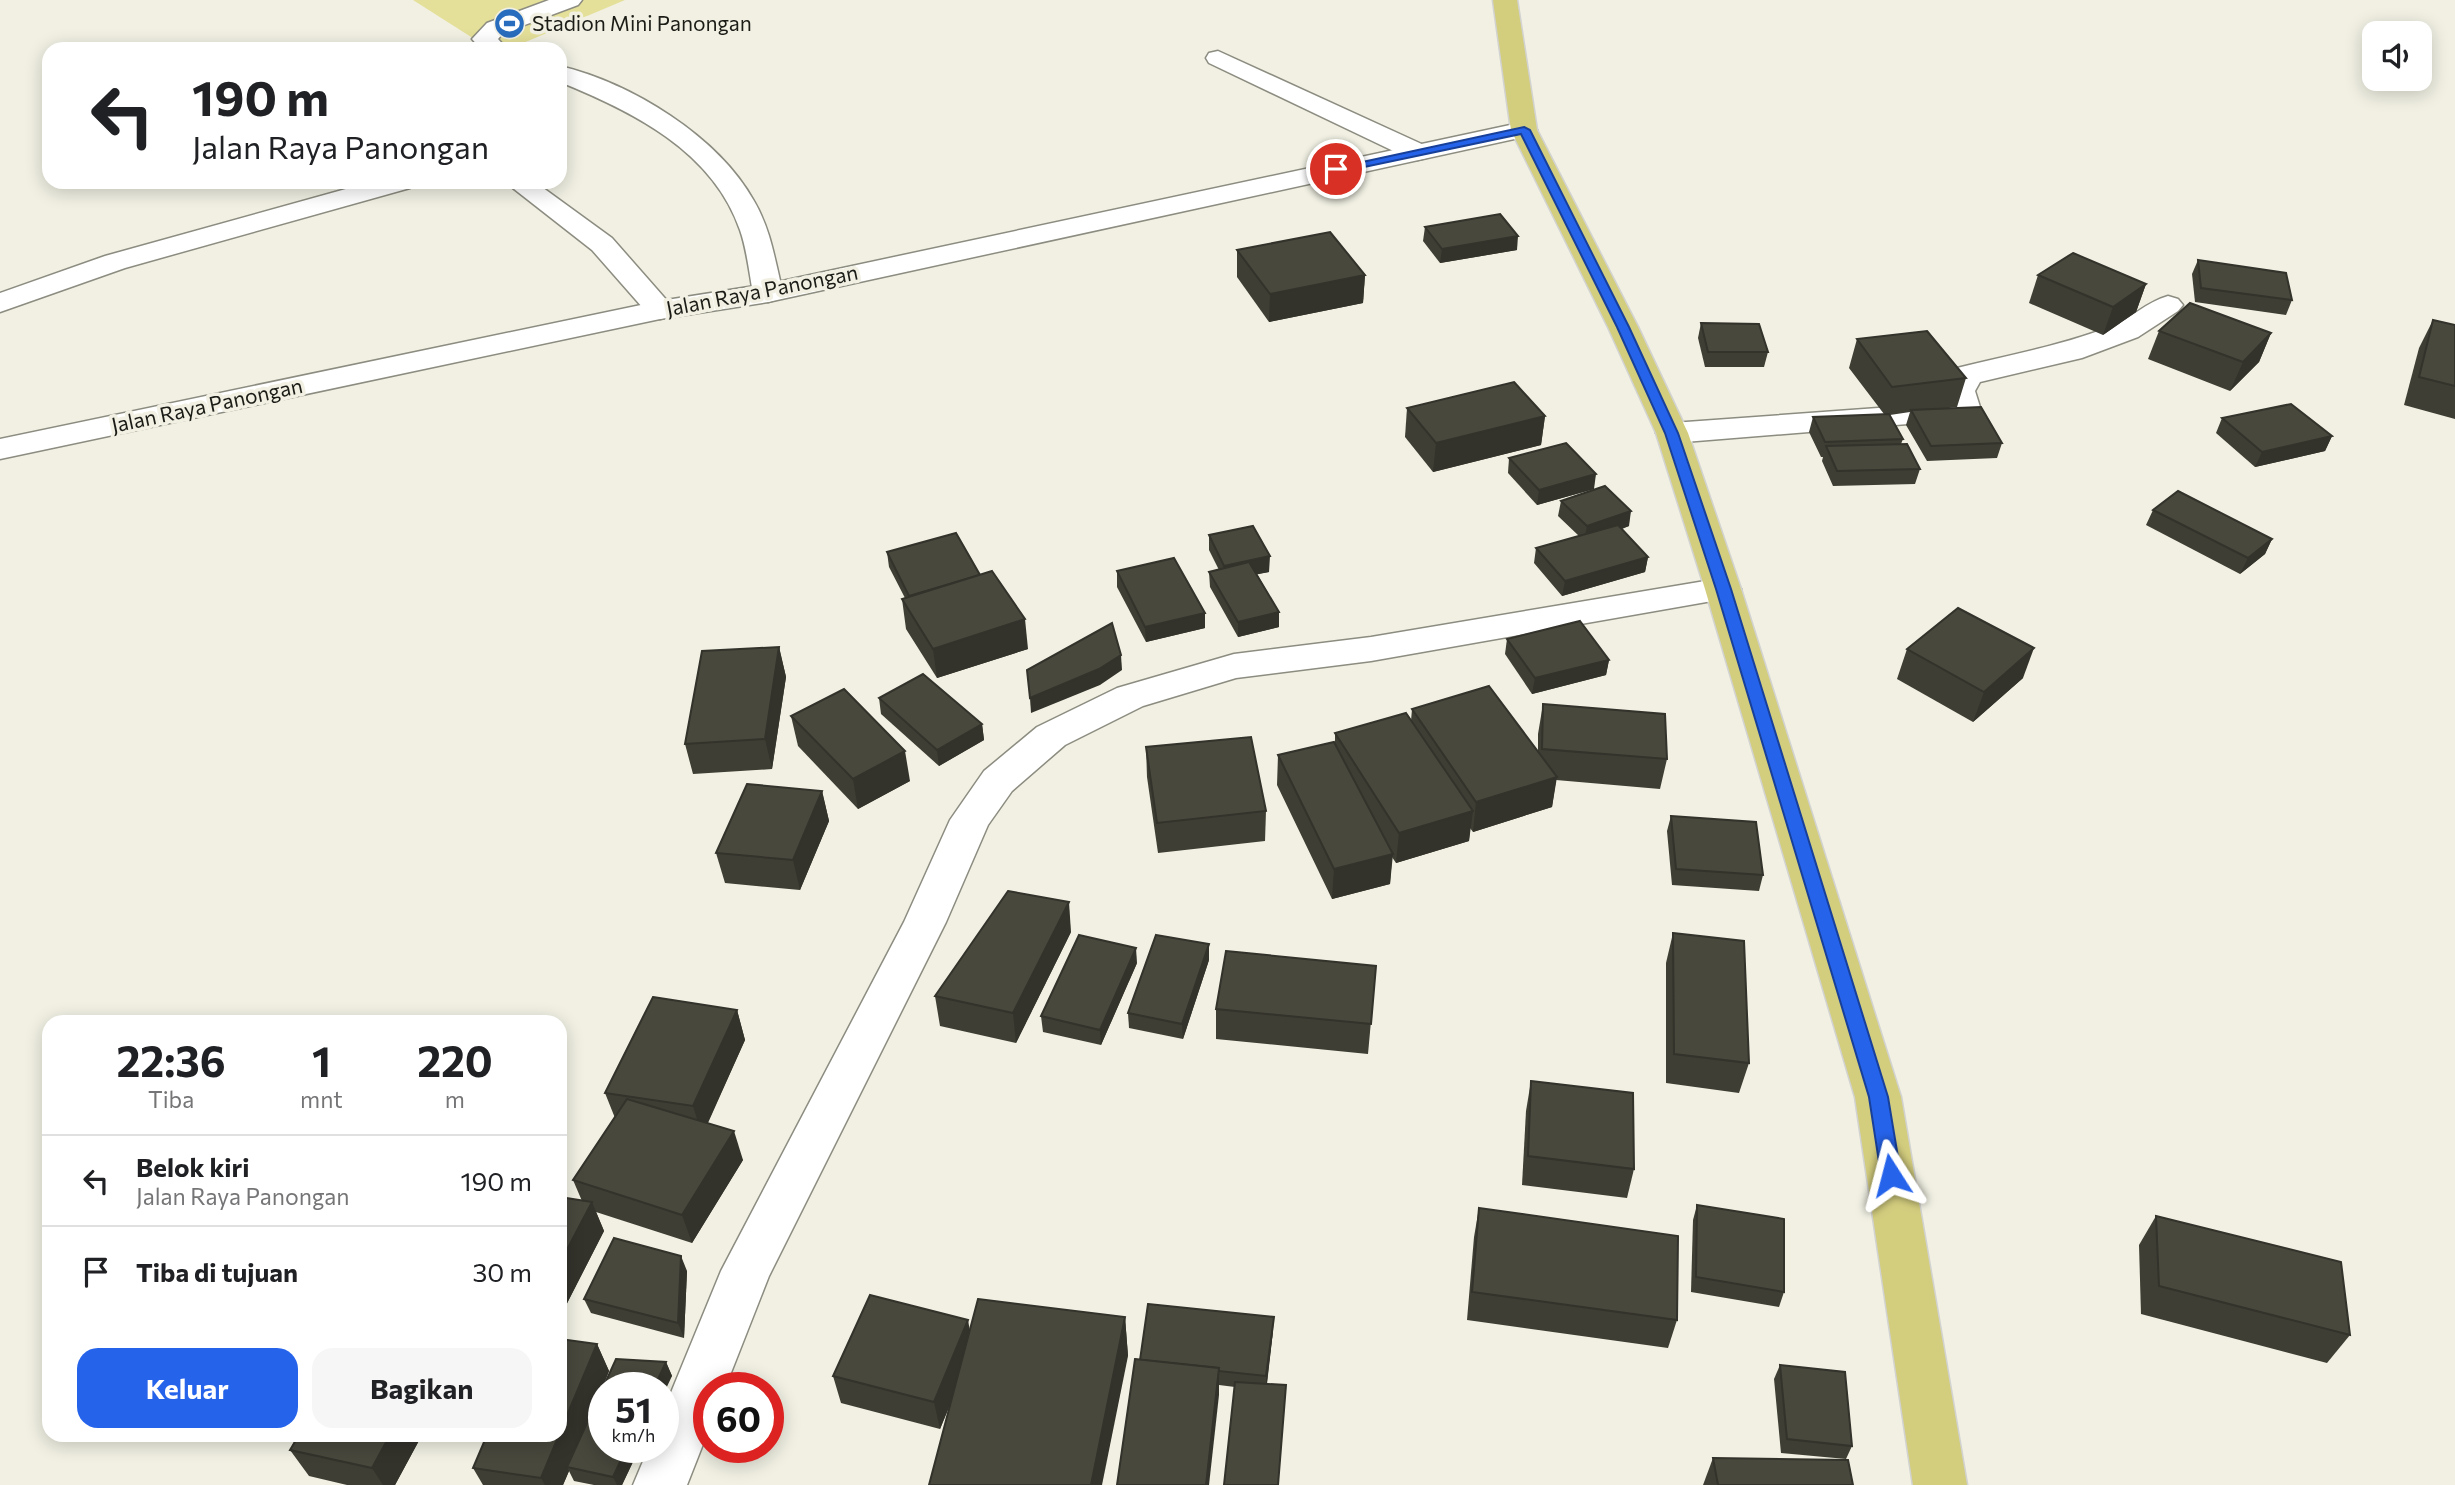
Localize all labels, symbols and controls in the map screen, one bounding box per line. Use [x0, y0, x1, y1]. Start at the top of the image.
sports icon: Stadion Mini Panongan [492, 7, 526, 41]
place label: Stadion Mini Panongan [532, 10, 752, 35]
map controls [2362, 21, 2432, 91]
button: sound [2362, 21, 2432, 91]
text: 190 m [192, 66, 329, 126]
icon: left [77, 70, 168, 161]
text: Jalan Raya Panongan [192, 126, 489, 166]
pin [1306, 139, 1366, 199]
icon: arrive [1317, 150, 1355, 188]
street label: Jalan Raya Panongan [664, 259, 860, 320]
street label: Jalan Raya Panongan [109, 372, 305, 437]
text: 22:36 [116, 1034, 226, 1086]
text: 1 [312, 1034, 331, 1086]
text: 220 [417, 1034, 493, 1086]
text: Tiba [148, 1085, 194, 1113]
text: mnt [300, 1085, 343, 1113]
text: m [445, 1085, 465, 1113]
position arrow [1854, 1138, 1928, 1212]
text: Belok kiri [136, 1151, 250, 1182]
icon: left [77, 1162, 115, 1200]
text: 190 m [460, 1165, 532, 1196]
text: Jalan Raya Panongan [136, 1182, 349, 1210]
icon: arrive [77, 1253, 115, 1291]
text: Tiba di tujuan [136, 1256, 298, 1287]
text: 30 m [473, 1256, 532, 1287]
button: Keluar [77, 1348, 298, 1428]
button: Bagikan [312, 1348, 532, 1428]
speed limit sign: 60 [693, 1372, 784, 1463]
text: 51 [615, 1387, 652, 1430]
text: km/h [612, 1424, 655, 1446]

